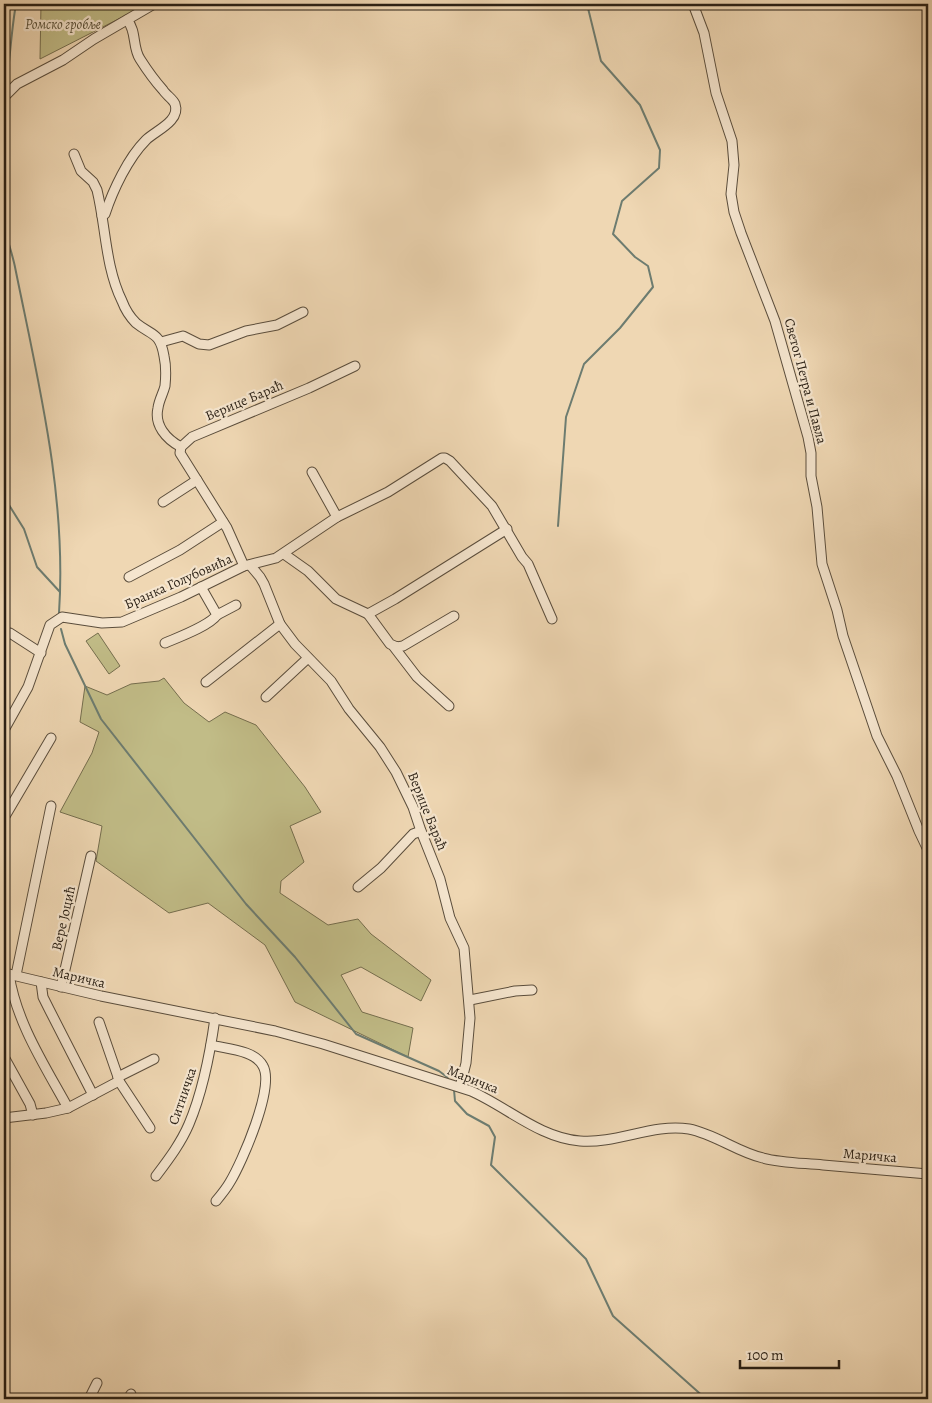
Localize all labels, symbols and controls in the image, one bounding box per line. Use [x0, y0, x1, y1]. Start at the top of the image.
park label: Ромско гробље [25, 15, 101, 34]
street label: Светог Петра и Павла [780, 316, 832, 447]
street label: Верице Бараћ [202, 375, 287, 425]
street label: Бранка Голубовића [121, 549, 236, 614]
street label: Верице Бараћ [403, 769, 452, 854]
street label: Вере Јоцић [47, 883, 80, 952]
street label: Маричка [50, 962, 108, 993]
street label: Маричка [444, 1061, 502, 1099]
street label: Ситничка [164, 1064, 201, 1127]
street label: Маричка [842, 1144, 898, 1167]
scale bar [740, 1338, 838, 1370]
text: 100 m [747, 1345, 784, 1365]

